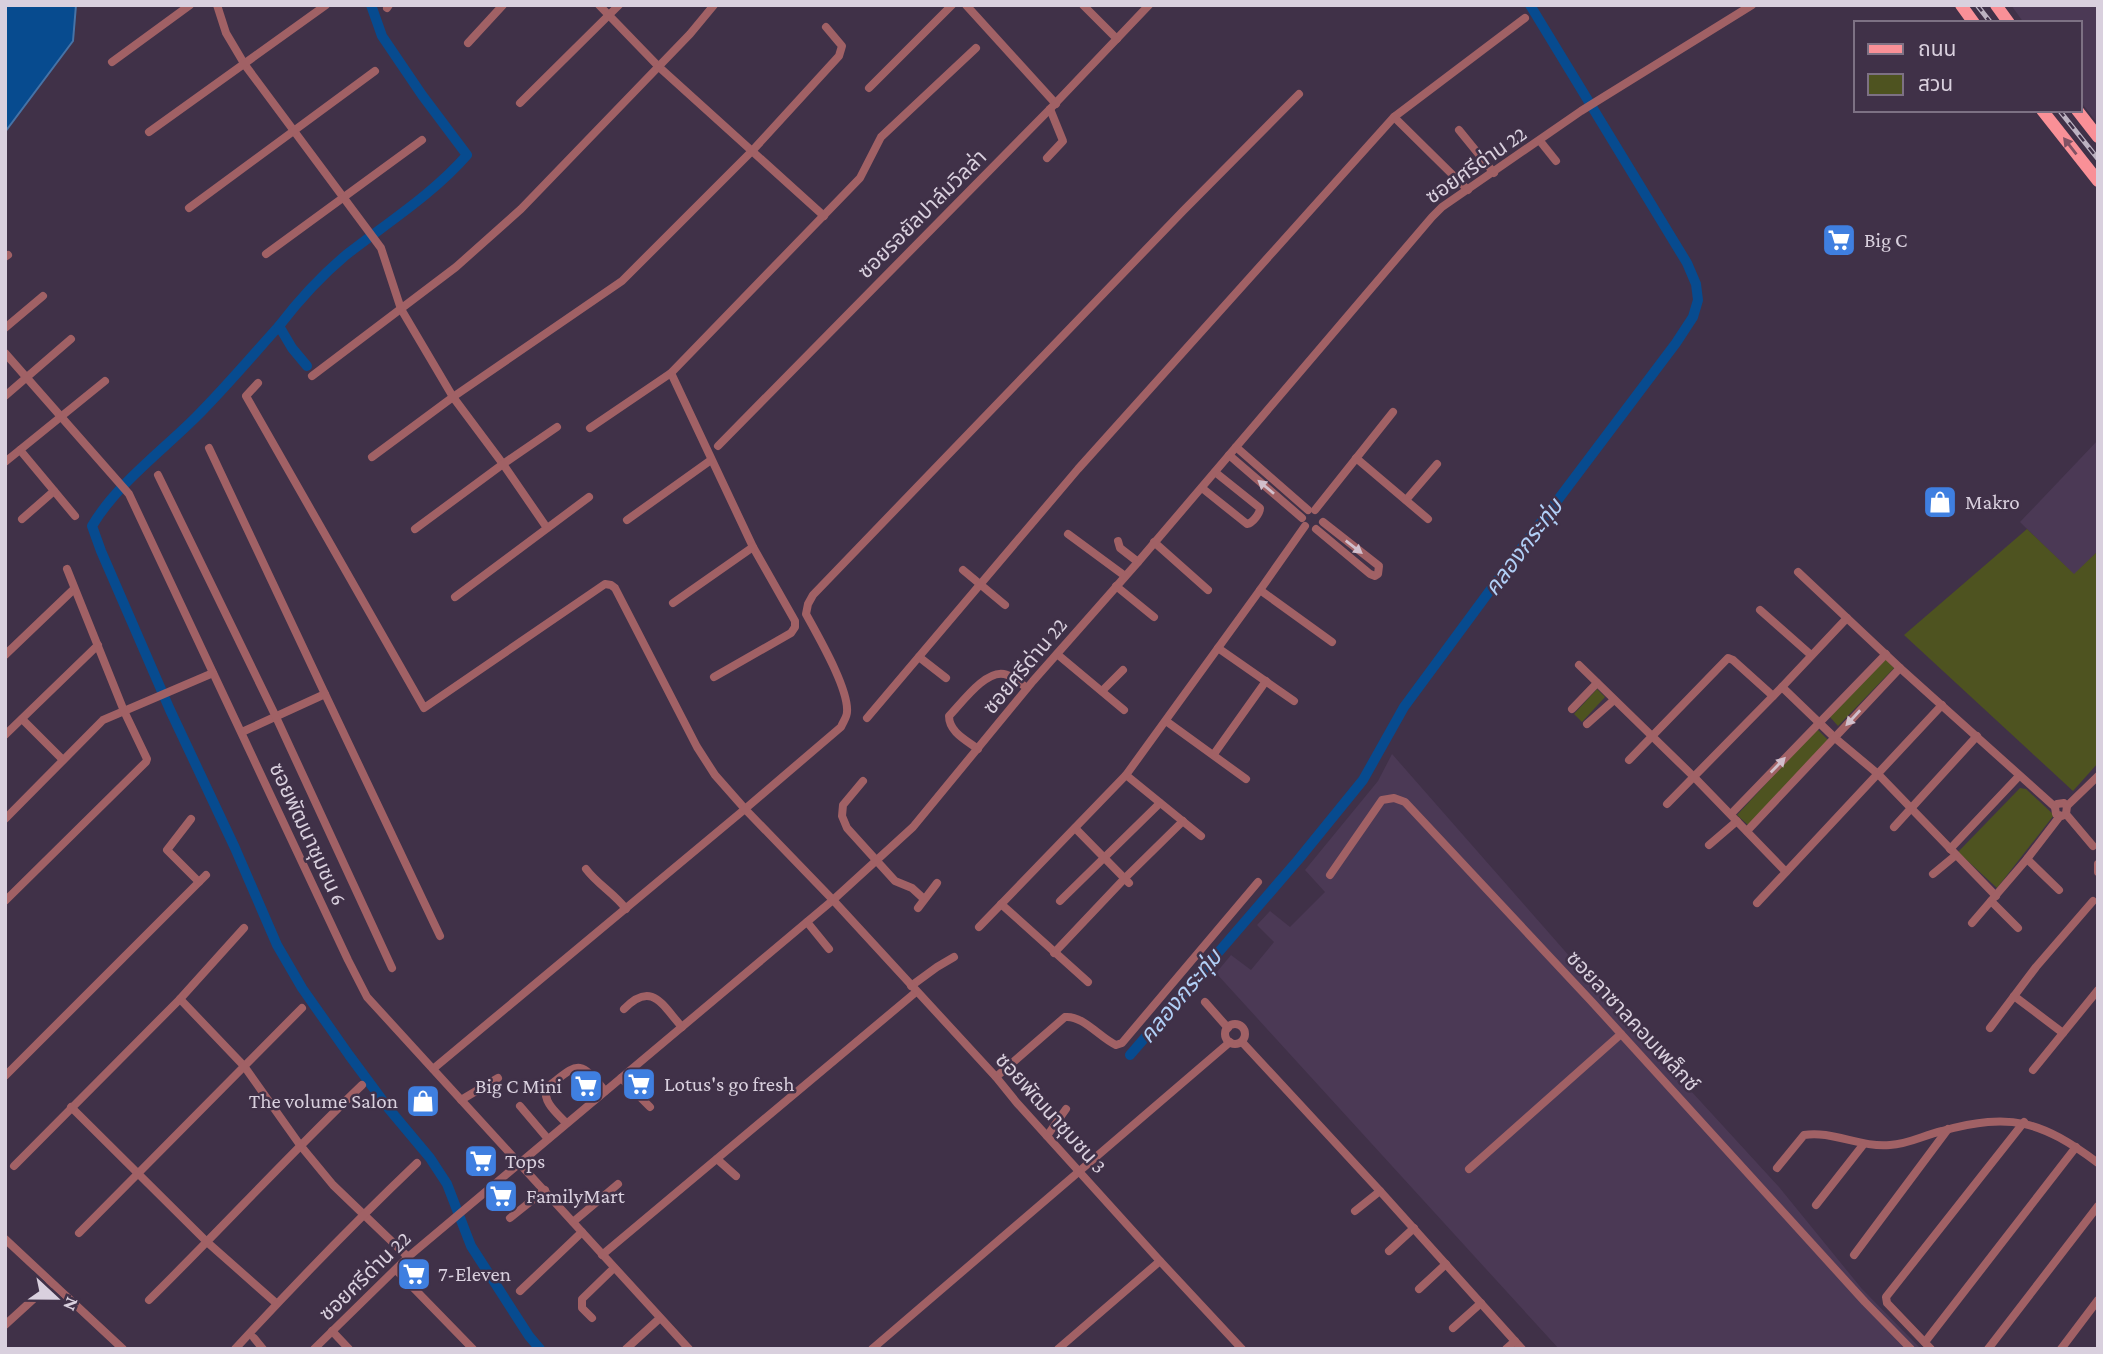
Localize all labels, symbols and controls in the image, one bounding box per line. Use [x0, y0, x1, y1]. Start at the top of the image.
legend [1854, 21, 2082, 112]
text: ถนน [1918, 37, 1956, 61]
text: สวน [1918, 72, 1953, 96]
street label: ซอยศรีด่าน 22 [1421, 121, 1531, 209]
one-way arrow [2063, 137, 2077, 155]
street label: ซอยรอยัลปาล์มวิลล่า [853, 145, 991, 283]
supermarket icon: Big C [1820, 221, 1858, 259]
place label: Big C [1864, 228, 1907, 252]
one-way arrow [1257, 480, 1274, 495]
shop icon: Makro [1921, 483, 1959, 521]
place label: Makro [1965, 490, 2020, 514]
water label: คลองกระทุ่ม [1478, 492, 1570, 601]
one-way arrow [1345, 539, 1363, 553]
street label: ซอยศรีด่าน 22 [978, 613, 1072, 719]
one-way arrow [1846, 709, 1862, 726]
one-way arrow [1770, 757, 1786, 774]
street label: ซอยพัฒนาชุมชน 6 [264, 759, 352, 910]
water label: คลองกระทุ่ม [1133, 943, 1228, 1049]
street label: ซอยลาซาลคอมเพล็กซ์ [1562, 945, 1705, 1097]
street label: ซอยพัฒนาชุมชน 3 [990, 1048, 1111, 1179]
supermarket icon: Lotus's go fresh [620, 1065, 658, 1103]
supermarket icon: Big C Mini [567, 1067, 605, 1105]
place label: Lotus's go fresh [664, 1072, 795, 1096]
place label: Big C Mini [475, 1074, 562, 1098]
shop icon: The volume Salon [404, 1082, 442, 1120]
place label: The volume Salon [249, 1089, 398, 1113]
supermarket icon: Tops [462, 1142, 500, 1180]
place label: Tops [505, 1149, 545, 1173]
supermarket icon: FamilyMart [482, 1177, 520, 1215]
place label: FamilyMart [526, 1184, 626, 1208]
street label: ซอยศรีด่าน 22 [314, 1226, 416, 1326]
supermarket icon: 7-Eleven [395, 1255, 433, 1293]
place label: 7-Eleven [438, 1262, 511, 1286]
north arrow [21, 1263, 91, 1333]
text: N [59, 1294, 83, 1314]

